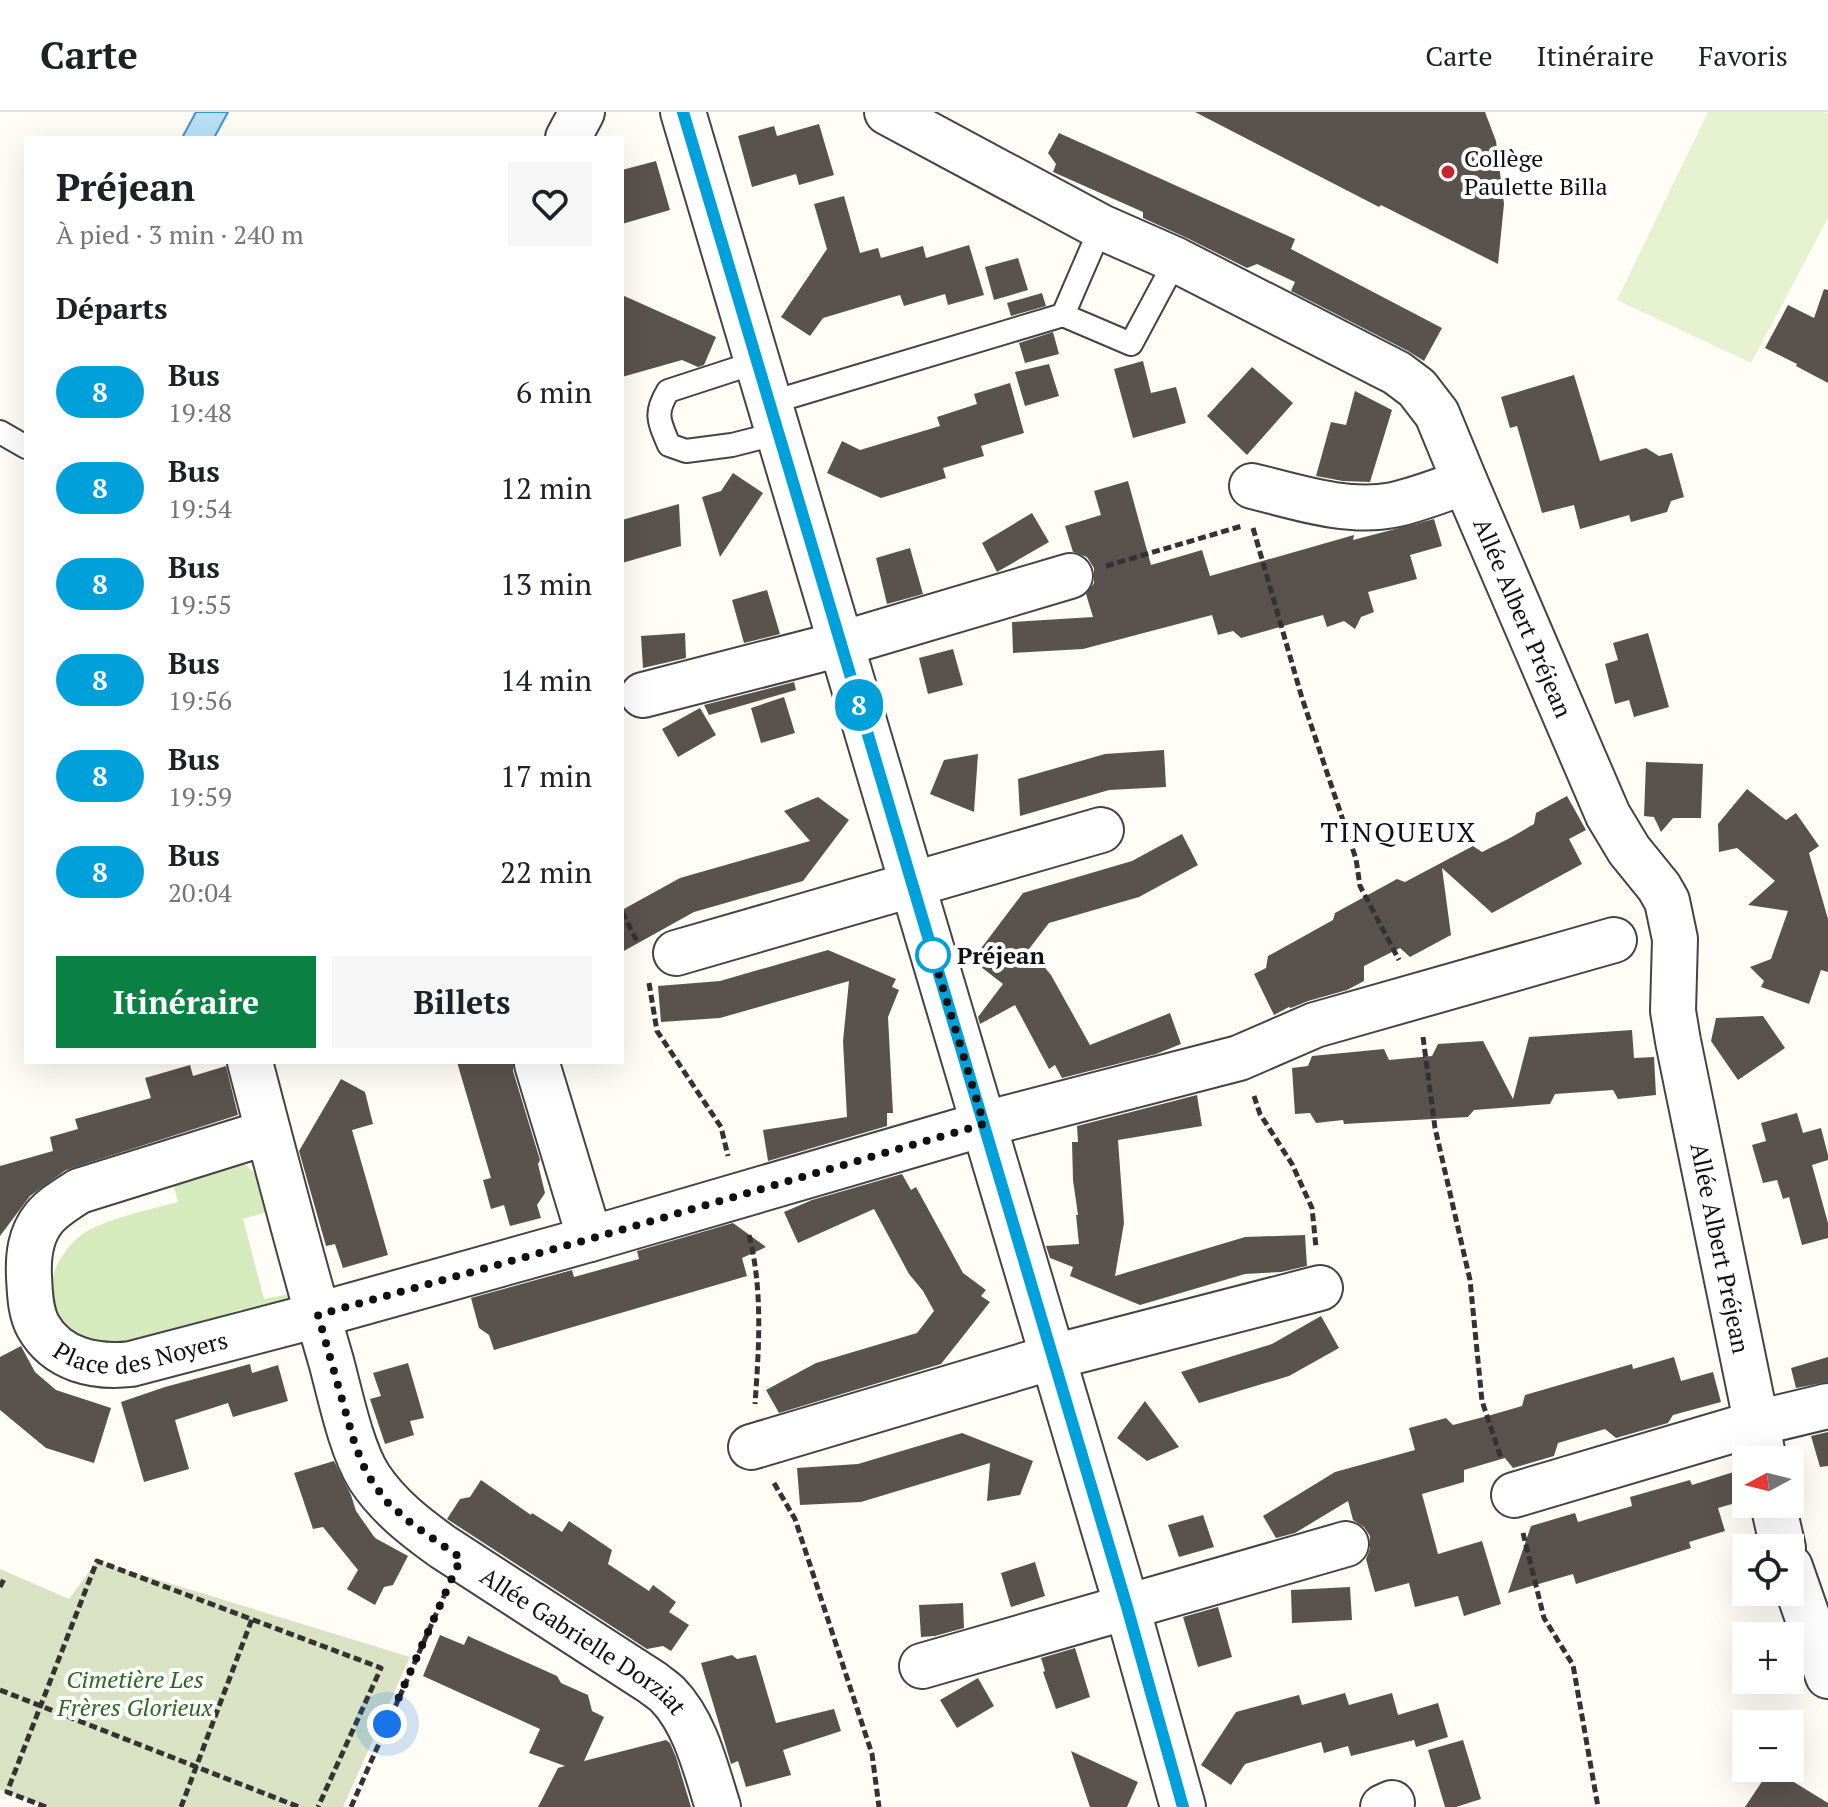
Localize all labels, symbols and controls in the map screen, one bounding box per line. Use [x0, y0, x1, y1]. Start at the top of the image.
text: Carte [40, 30, 138, 80]
text: Carte [1425, 37, 1493, 74]
text: Itinéraire [1537, 37, 1654, 74]
text: Favoris [1698, 37, 1788, 74]
place label: Collège Paulette Billa [1464, 142, 1608, 202]
text: Préjean [56, 162, 195, 212]
button: heart [508, 162, 592, 246]
marker: Collège Paulette Billa [1439, 163, 1457, 181]
text: À pied · 3 min · 240 m [56, 217, 304, 251]
text: Départs [56, 288, 168, 328]
text: Bus [168, 355, 220, 395]
text: 6 min [516, 372, 592, 412]
text: 8 [92, 373, 108, 410]
text: 19:48 [168, 395, 232, 429]
text: Bus [168, 451, 220, 491]
text: 12 min [500, 468, 592, 508]
text: 8 [92, 469, 108, 506]
text: 19:54 [168, 491, 232, 525]
street label: Allée Albert Préjean [1466, 513, 1580, 722]
text: Bus [168, 547, 220, 587]
text: 13 min [500, 564, 592, 604]
text: 8 [92, 565, 108, 602]
text: 19:55 [168, 587, 232, 621]
text: Bus [168, 643, 220, 683]
text: 14 min [500, 660, 592, 700]
text: 8 [92, 661, 108, 698]
line badge: 8 [833, 679, 885, 731]
text: 19:56 [168, 683, 232, 717]
text: 8 [851, 686, 867, 723]
text: Bus [168, 739, 220, 779]
text: 17 min [500, 756, 592, 796]
text: 8 [92, 757, 108, 794]
text: 19:59 [168, 779, 232, 813]
district label: TINQUEUX [1320, 813, 1478, 850]
text: Bus [168, 835, 220, 875]
text: 22 min [500, 852, 592, 892]
text: 8 [92, 853, 108, 890]
text: 20:04 [168, 875, 232, 909]
marker: Préjean [916, 938, 950, 972]
place label: Préjean [957, 939, 1045, 971]
button: Itinéraire [56, 956, 316, 1048]
button: Billets [332, 956, 592, 1048]
street label: Allée Albert Préjean [1683, 1140, 1758, 1356]
street label: Place des Noyers [47, 1323, 231, 1381]
north arrow [1732, 1446, 1804, 1518]
map controls [1732, 1446, 1804, 1782]
button: locate [1732, 1534, 1804, 1606]
street label: Allée Gabrielle Dorziat [474, 1560, 694, 1721]
button: + [1732, 1622, 1804, 1694]
park label: Cimetière Les Frères Glorieux [57, 1663, 214, 1723]
your location [367, 1704, 407, 1744]
button: − [1732, 1710, 1804, 1782]

